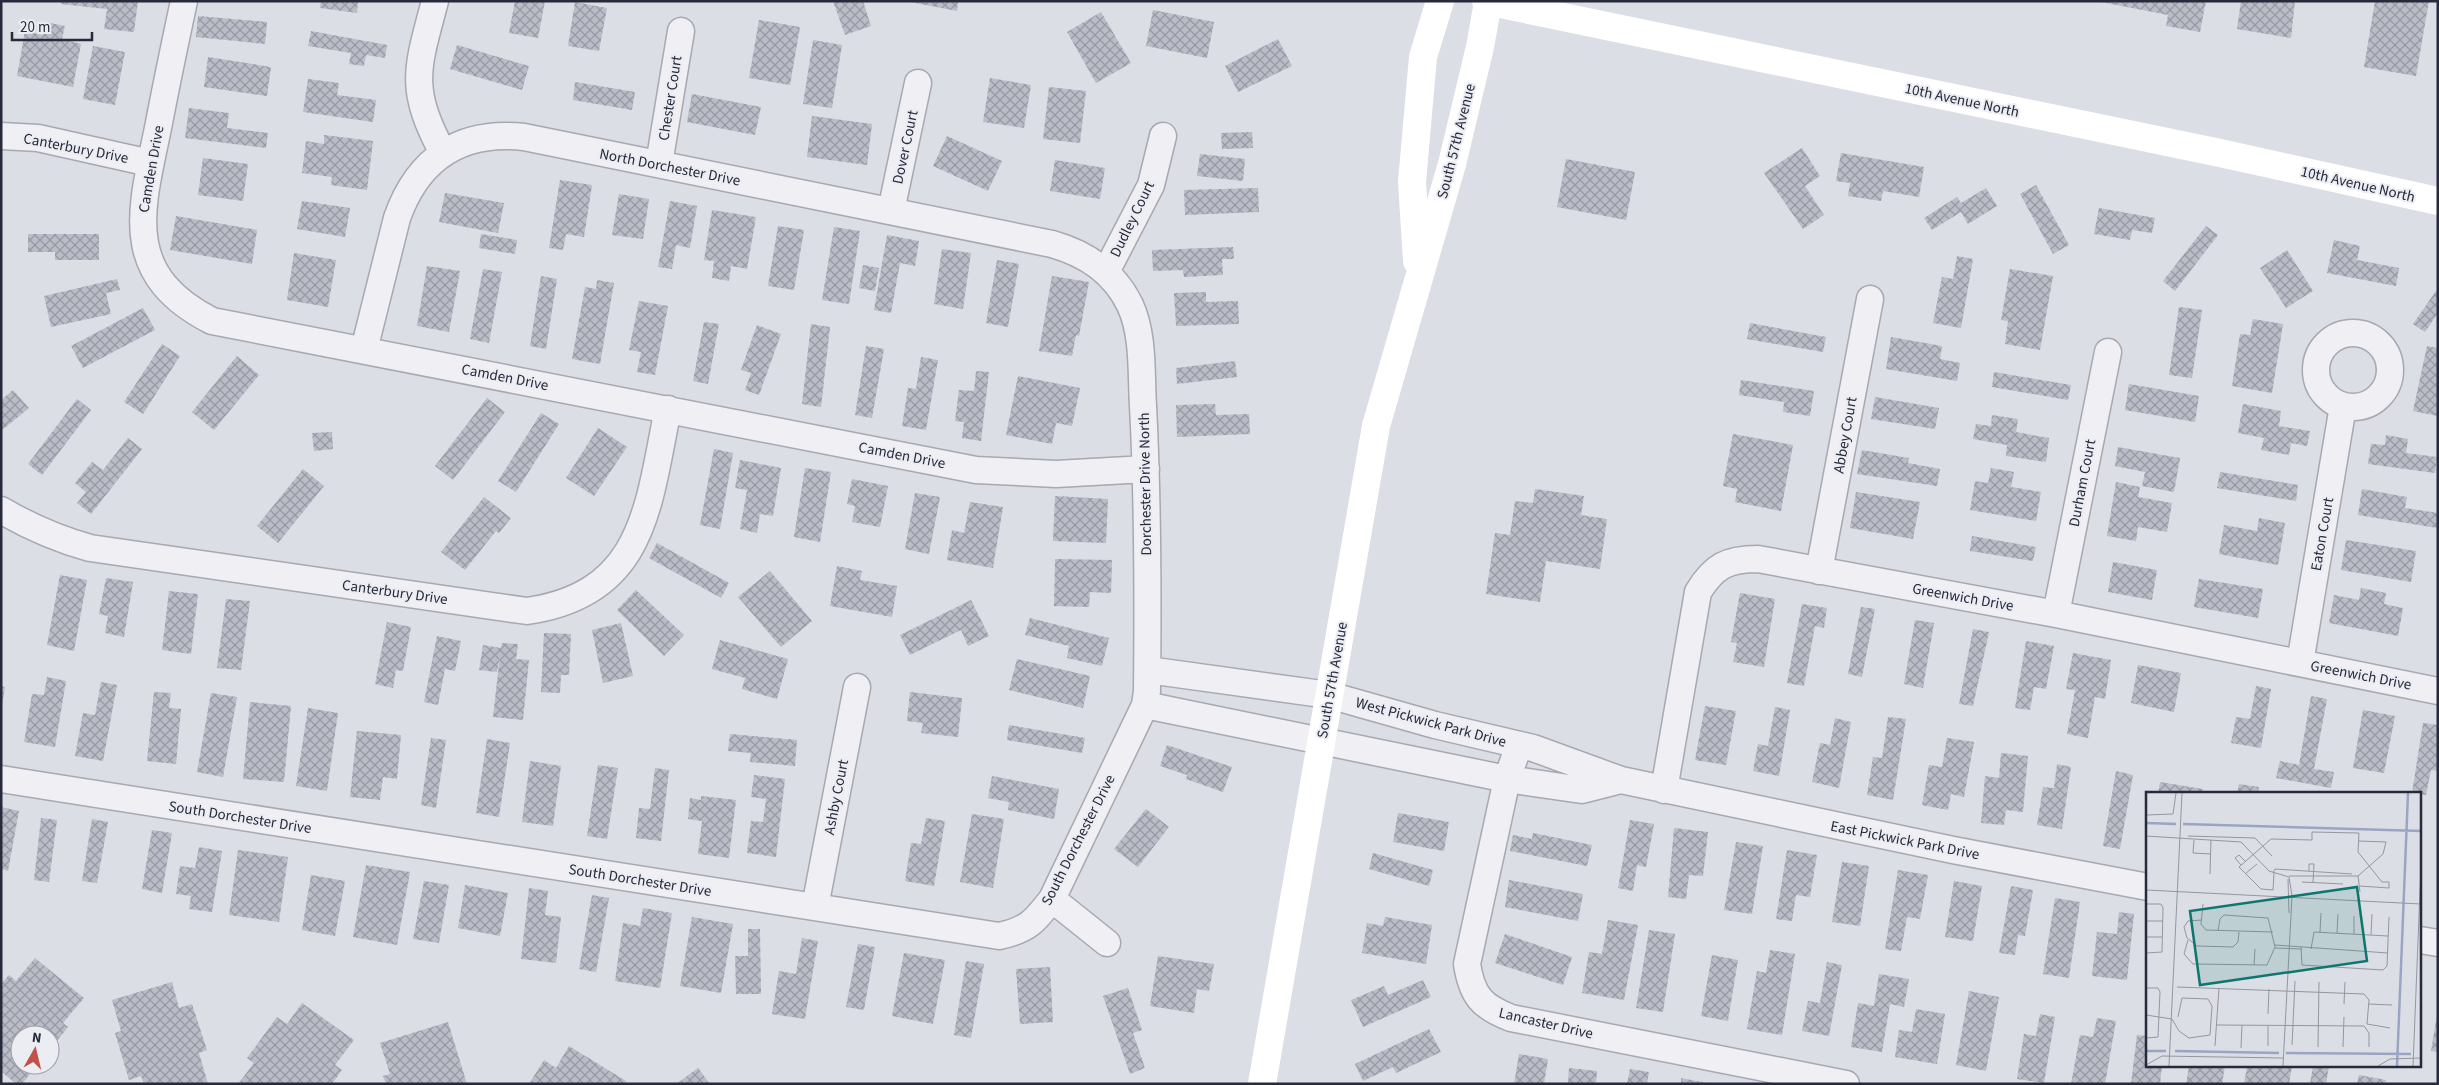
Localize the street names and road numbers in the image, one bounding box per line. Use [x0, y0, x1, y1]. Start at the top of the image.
street label: Chester Court [653, 54, 688, 142]
street label: 10th Avenue North [1903, 78, 2021, 123]
street label: South 57th Avenue [1432, 81, 1481, 201]
street label: Dover Court [887, 108, 924, 186]
street label: Camden Drive [134, 124, 169, 214]
street label: Canterbury Drive [22, 128, 130, 169]
street label: North Dorchester Drive [598, 144, 742, 191]
street label: 10th Avenue North [2299, 161, 2417, 208]
street label: Dudley Court [1105, 178, 1160, 261]
street label: Camden Drive [460, 359, 550, 396]
street label: Abbey Court [1828, 395, 1863, 475]
street label: Dorchester Drive North [1134, 412, 1157, 556]
street label: Camden Drive [857, 437, 947, 474]
street label: Durham Court [2064, 437, 2101, 529]
street label: Eaton Court [2306, 496, 2339, 573]
street label: Canterbury Drive [341, 575, 449, 610]
street label: Greenwich Drive [1911, 578, 2015, 617]
street label: South 57th Avenue [1312, 620, 1353, 740]
street label: Greenwich Drive [2309, 655, 2413, 696]
street label: West Pickwick Park Drive [1353, 692, 1508, 753]
street label: Ashby Court [819, 758, 854, 837]
street label: South Dorchester Drive [1036, 771, 1121, 909]
street label: South Dorchester Drive [167, 796, 313, 839]
street label: East Pickwick Park Drive [1829, 816, 1981, 865]
street label: South Dorchester Drive [567, 859, 713, 902]
street label: Lancaster Drive [1497, 1002, 1595, 1045]

